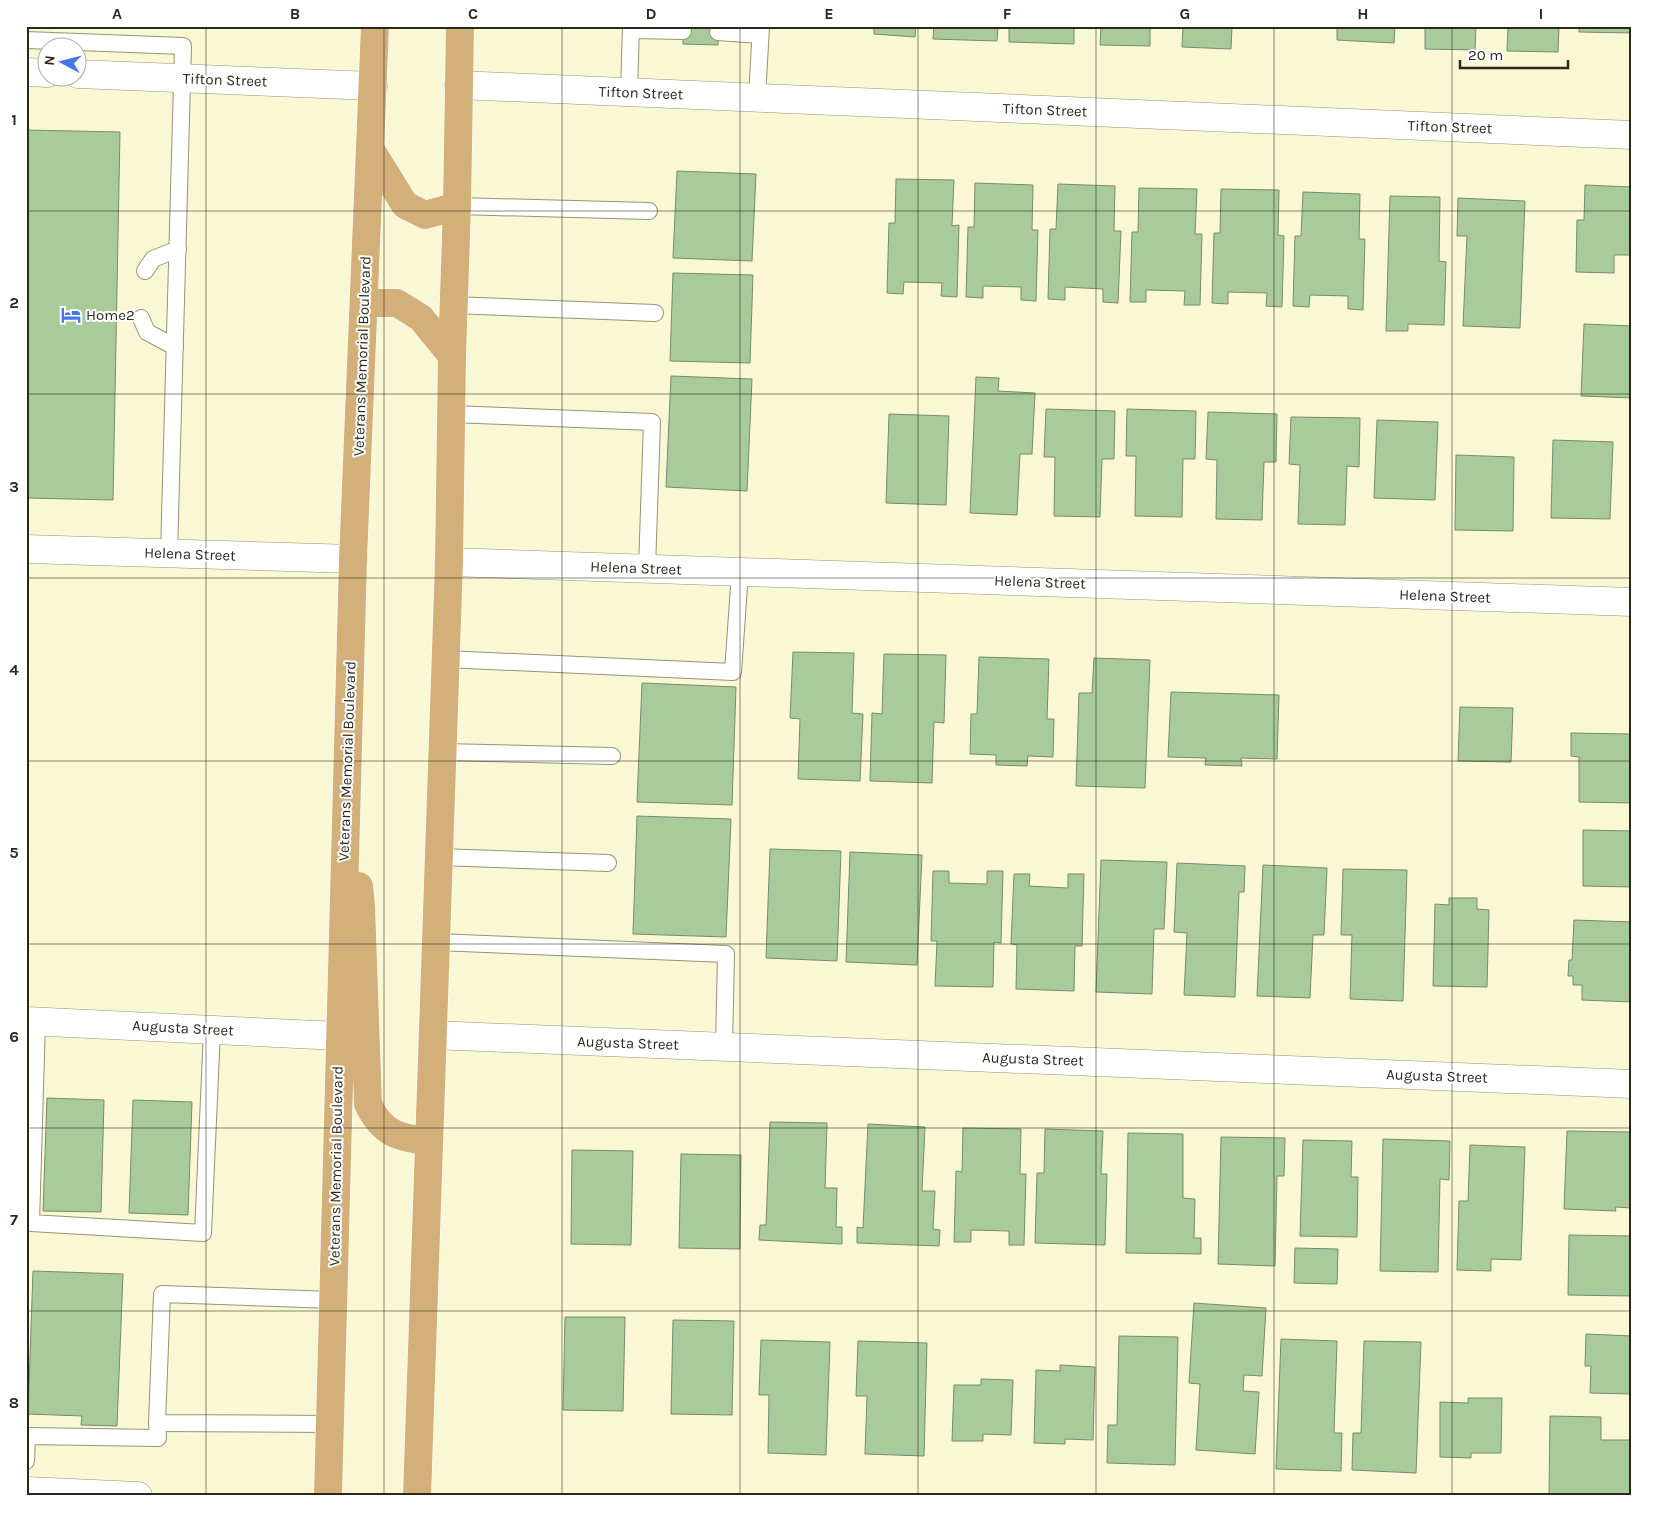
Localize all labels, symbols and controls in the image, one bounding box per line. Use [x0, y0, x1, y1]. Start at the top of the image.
text: A [112, 4, 122, 23]
text: B [290, 4, 300, 23]
text: C [468, 4, 478, 23]
text: D [646, 4, 657, 23]
text: E [824, 4, 834, 23]
text: F [1003, 4, 1012, 23]
text: G [1180, 4, 1190, 23]
text: H [1357, 4, 1369, 23]
text: I [1539, 4, 1543, 23]
north arrow [38, 38, 88, 88]
scale bar [1460, 38, 1568, 70]
text: 20 m [1468, 46, 1503, 64]
text: N [41, 54, 59, 66]
street label: Tifton Street [182, 70, 268, 90]
street label: Tifton Street [598, 83, 684, 103]
street label: Tifton Street [1002, 100, 1088, 120]
text: 1 [11, 110, 17, 129]
street label: Tifton Street [1407, 117, 1493, 137]
street label: Veterans Memorial Boulevard [350, 256, 374, 456]
text: 2 [9, 293, 19, 312]
hotel icon: Home2 [60, 304, 82, 326]
place label: Home2 [86, 306, 135, 324]
text: 3 [9, 477, 19, 496]
street label: Helena Street [144, 543, 236, 565]
street label: Helena Street [590, 557, 682, 579]
street label: Helena Street [994, 571, 1086, 593]
street label: Helena Street [1399, 585, 1491, 607]
text: 4 [9, 660, 19, 679]
street label: Veterans Memorial Boulevard [335, 661, 359, 861]
text: 5 [9, 843, 19, 862]
street label: Augusta Street [132, 1016, 235, 1040]
text: 6 [9, 1027, 19, 1046]
street label: Augusta Street [577, 1032, 680, 1054]
street label: Augusta Street [982, 1048, 1085, 1070]
street label: Augusta Street [1386, 1065, 1489, 1087]
street label: Veterans Memorial Boulevard [325, 1066, 347, 1266]
text: 7 [10, 1210, 18, 1229]
text: 8 [9, 1393, 19, 1412]

